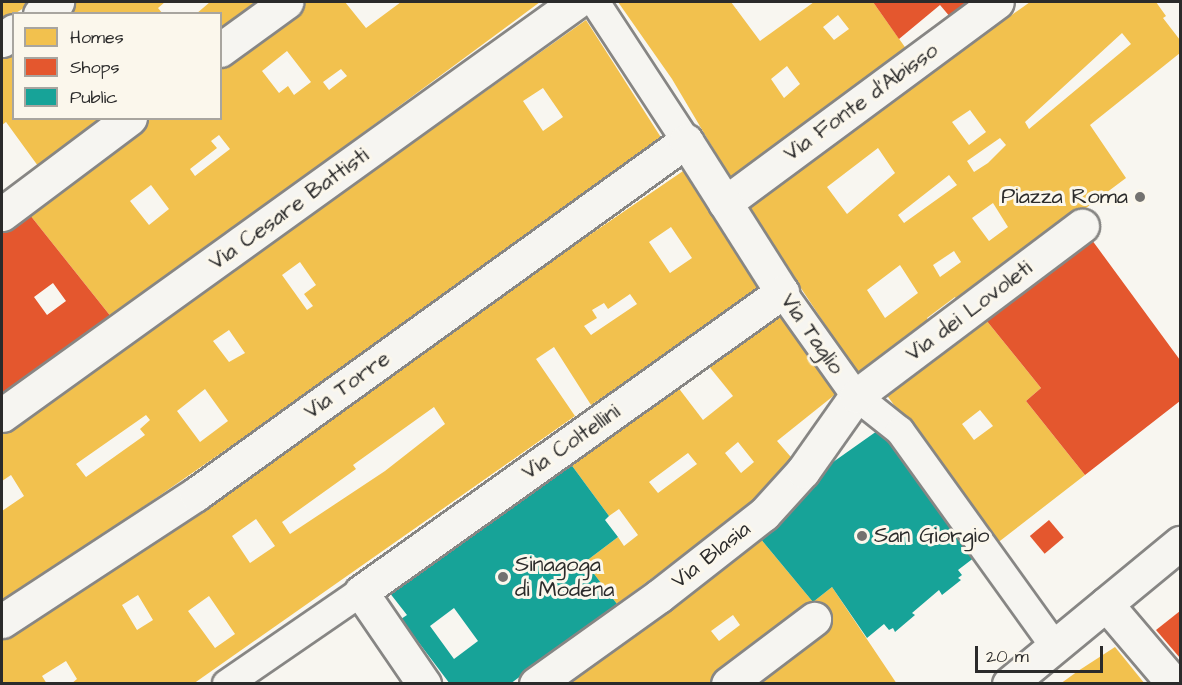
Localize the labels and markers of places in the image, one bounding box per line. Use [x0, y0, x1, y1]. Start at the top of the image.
place label: Piazza Roma [1001, 184, 1128, 210]
marker: Piazza Roma [1133, 190, 1147, 204]
place label: San Giorgio [874, 523, 989, 549]
marker: San Giorgio [855, 529, 869, 543]
place label: Sinagoga di Modena [515, 551, 614, 602]
marker: Sinagoga di Modena [496, 570, 510, 584]

